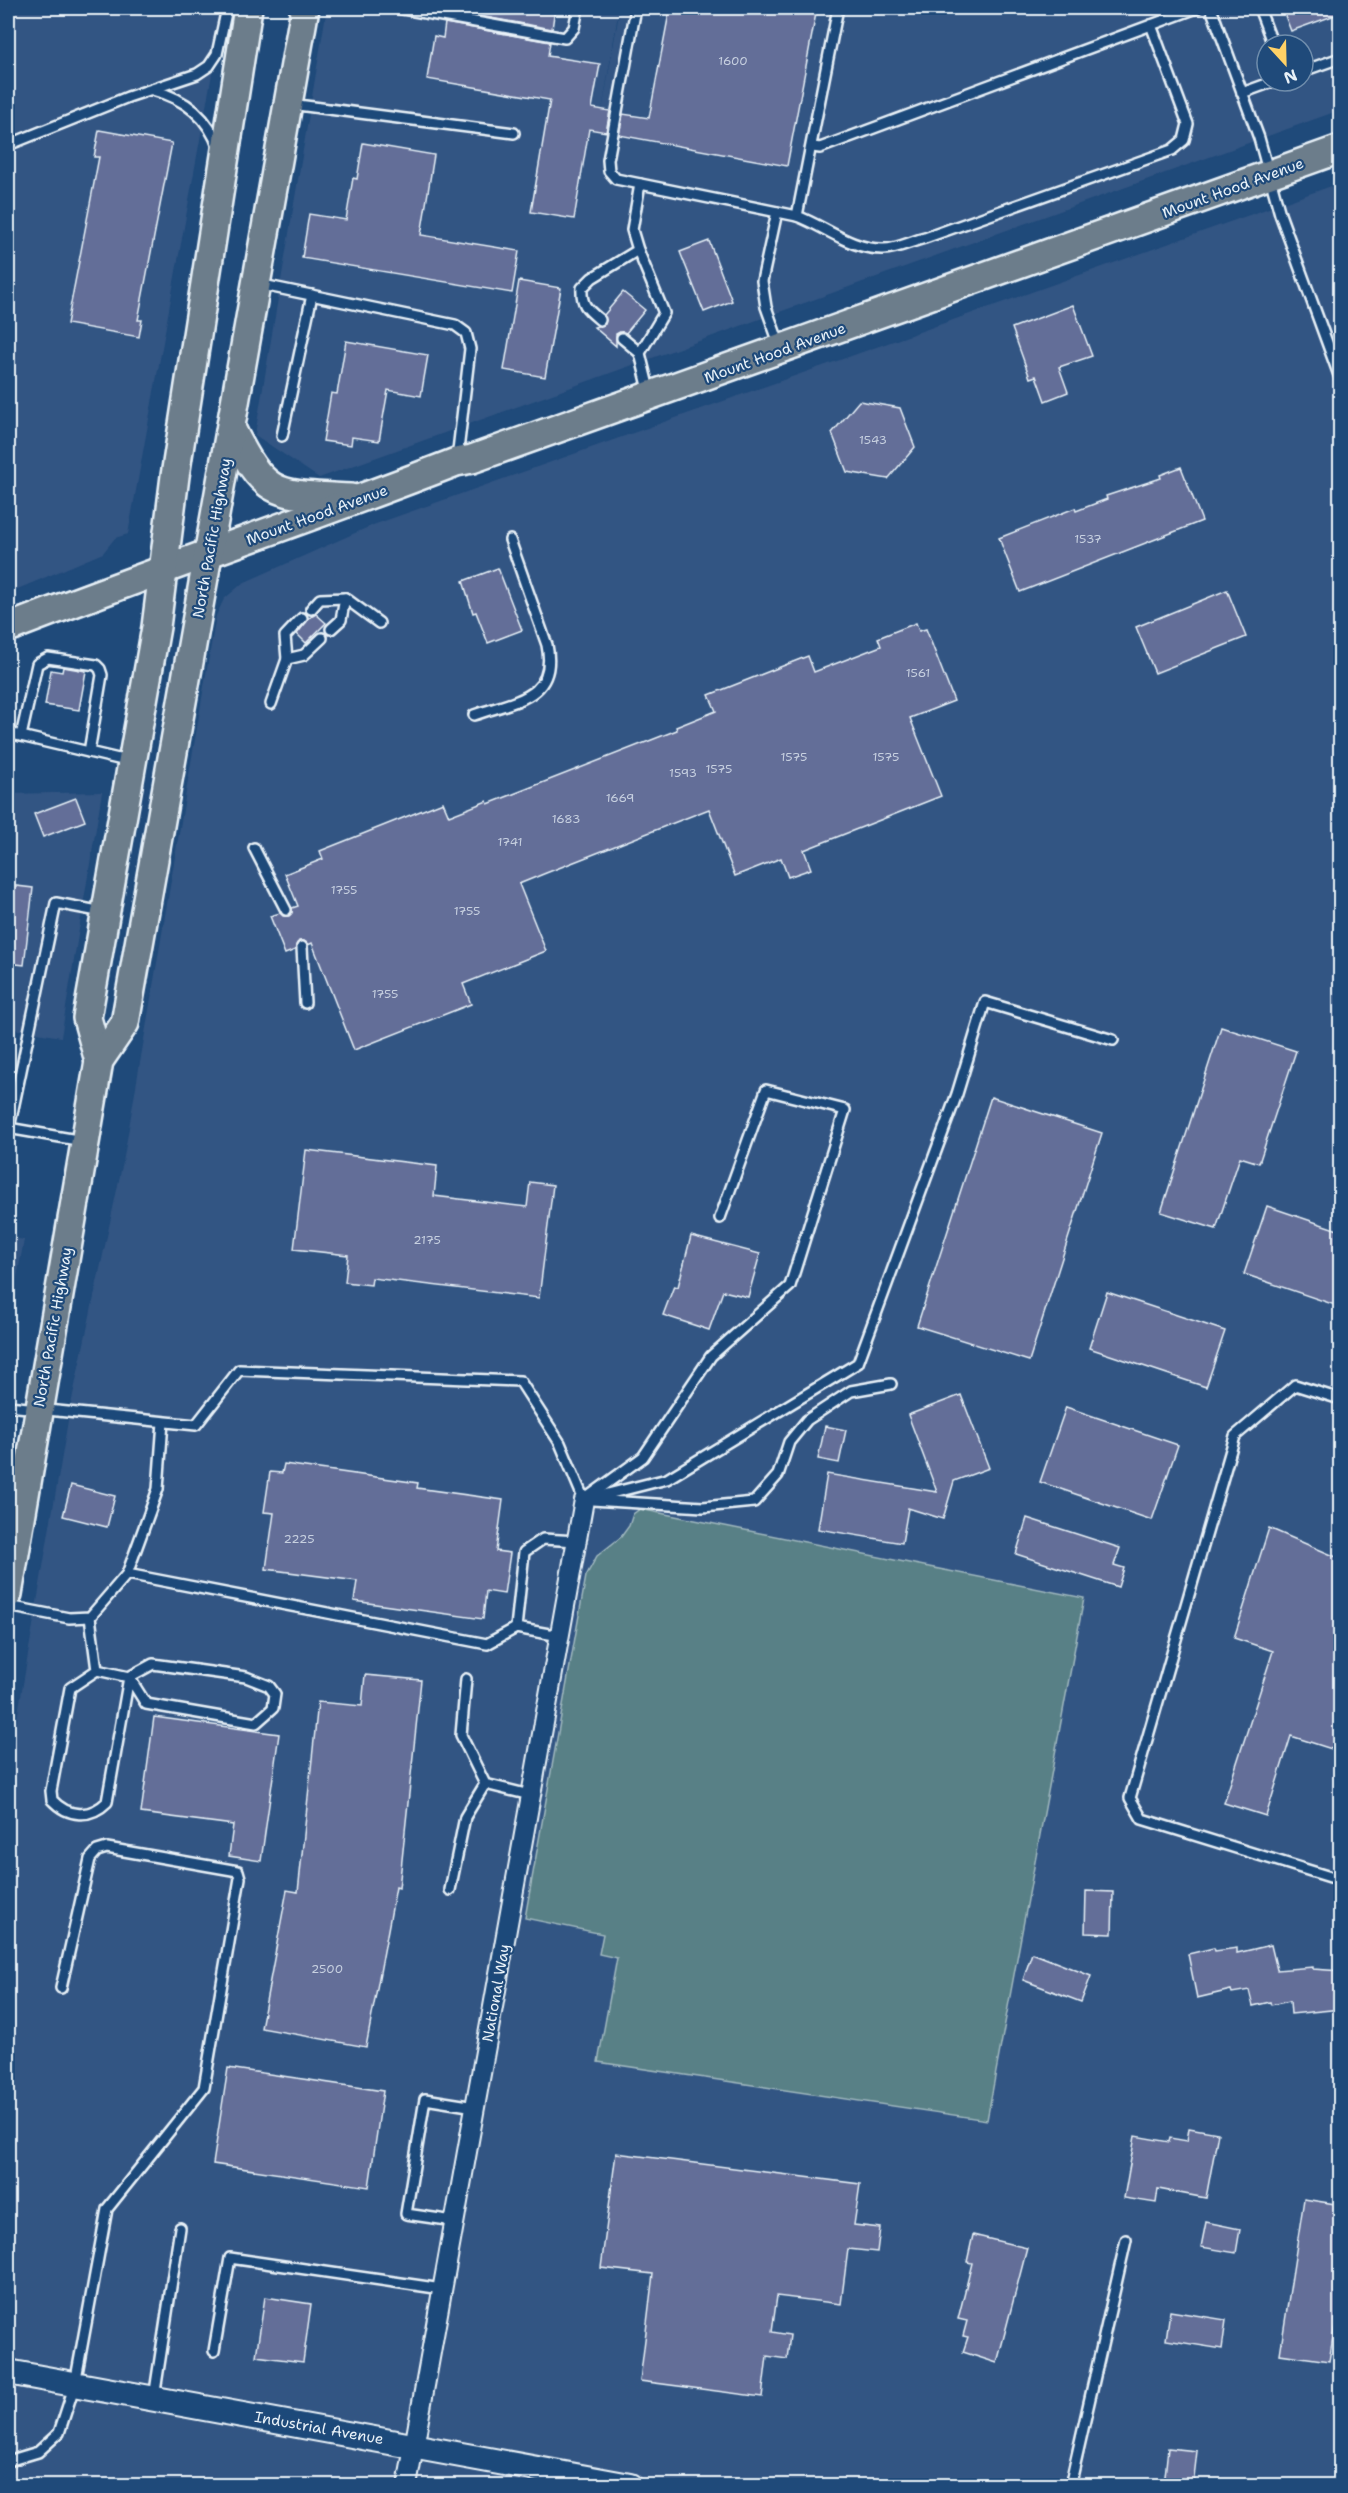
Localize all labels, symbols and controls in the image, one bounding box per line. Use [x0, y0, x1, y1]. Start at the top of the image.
north arrow [1255, 33, 1315, 93]
house number: 1600 [718, 53, 748, 69]
text: N [1281, 64, 1300, 89]
street label: Mount Hood Avenue [1159, 153, 1307, 223]
street label: Mount Hood Avenue [701, 318, 849, 388]
house number: 1543 [859, 432, 887, 448]
street label: North Pacific Highway [188, 456, 236, 620]
street label: Mount Hood Avenue [243, 480, 391, 550]
house number: 1537 [1074, 531, 1102, 547]
house number: 1561 [906, 665, 930, 681]
house number: 1575 [781, 749, 807, 765]
house number: 1575 [873, 749, 899, 765]
house number: 1575 [706, 761, 732, 777]
house number: 1593 [669, 765, 697, 781]
house number: 1669 [606, 790, 634, 806]
house number: 1683 [552, 811, 580, 827]
house number: 1741 [497, 834, 523, 850]
house number: 1755 [331, 882, 357, 898]
house number: 1755 [454, 903, 480, 919]
house number: 1755 [372, 986, 398, 1002]
house number: 2175 [413, 1232, 441, 1248]
street label: North Pacific Highway [29, 1245, 77, 1409]
house number: 2225 [283, 1531, 315, 1547]
street label: National Way [478, 1942, 514, 2044]
house number: 2500 [311, 1961, 343, 1977]
street label: Industrial Avenue [253, 2407, 385, 2449]

